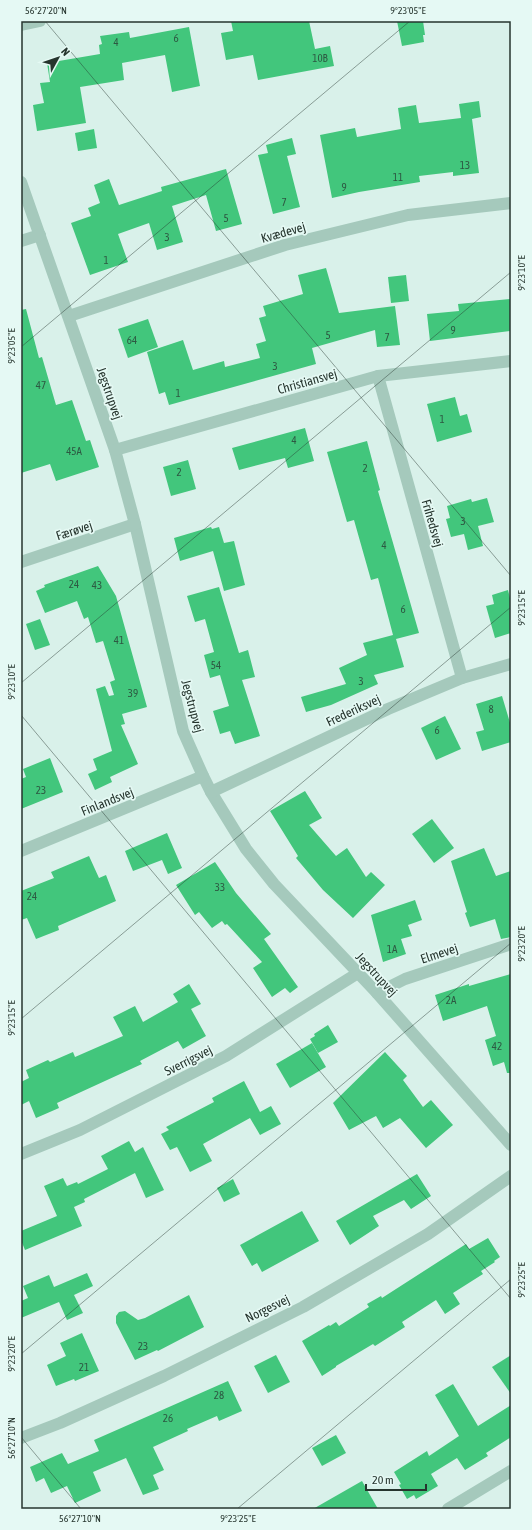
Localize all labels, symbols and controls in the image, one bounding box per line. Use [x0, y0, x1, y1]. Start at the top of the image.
text: 56°27'20"N [25, 5, 67, 16]
text: 9°23'05"E [390, 5, 426, 16]
house number: 6 [173, 32, 179, 44]
house number: 4 [113, 36, 119, 48]
north arrow [38, 38, 78, 78]
text: N [59, 45, 72, 58]
house number: 10B [312, 52, 329, 64]
house number: 13 [460, 159, 470, 171]
house number: 11 [393, 171, 403, 183]
house number: 9 [341, 181, 347, 193]
house number: 7 [281, 196, 287, 208]
house number: 5 [223, 212, 229, 224]
street label: Kvædevej [259, 219, 307, 246]
house number: 3 [164, 231, 170, 243]
house number: 1 [103, 254, 109, 266]
text: 9°23'10"E [516, 255, 527, 291]
house number: 9 [450, 324, 456, 336]
text: 9°23'05"E [6, 328, 17, 364]
house number: 5 [325, 329, 331, 341]
house number: 7 [384, 331, 390, 343]
house number: 64 [127, 334, 137, 346]
house number: 3 [272, 360, 278, 372]
street label: Jegstrupvej [94, 365, 125, 421]
street label: Christiansvej [276, 366, 339, 397]
house number: 47 [36, 379, 46, 391]
house number: 1 [175, 387, 181, 399]
house number: 1 [439, 413, 445, 425]
house number: 4 [291, 434, 297, 446]
house number: 45A [66, 445, 82, 457]
house number: 2 [362, 462, 368, 474]
house number: 2 [176, 466, 182, 478]
street label: Frihedsvej [419, 498, 446, 549]
house number: 3 [460, 515, 466, 527]
street label: Færøvej [54, 518, 94, 543]
house number: 4 [381, 539, 387, 551]
house number: 24 [69, 578, 79, 590]
house number: 43 [92, 579, 102, 591]
text: 9°23'15"E [516, 590, 527, 626]
house number: 6 [400, 603, 406, 615]
house number: 41 [114, 634, 124, 646]
house number: 54 [211, 659, 221, 671]
text: 9°23'10"E [6, 664, 17, 700]
house number: 3 [358, 675, 364, 687]
street label: Jegstrupvej [178, 678, 207, 734]
house number: 39 [128, 687, 138, 699]
street label: Frederiksvej [324, 691, 383, 729]
house number: 8 [488, 703, 494, 715]
house number: 6 [434, 724, 440, 736]
house number: 23 [36, 784, 46, 796]
street label: Finlandsvej [79, 784, 136, 819]
house number: 33 [215, 881, 225, 893]
house number: 24 [27, 890, 37, 902]
text: 9°23'20"E [516, 926, 527, 962]
street label: Elmevej [419, 940, 460, 967]
house number: 1A [387, 943, 398, 955]
street label: Jegstrupvej [353, 949, 401, 999]
house number: 2A [446, 994, 457, 1006]
text: 9°23'15"E [6, 1000, 17, 1036]
house number: 42 [492, 1040, 502, 1052]
street label: Sverrigsvej [162, 1042, 215, 1079]
text: 9°23'25"E [516, 1262, 527, 1298]
street label: Norgesvej [243, 1291, 292, 1326]
text: 9°23'20"E [6, 1336, 17, 1372]
house number: 23 [138, 1340, 148, 1352]
house number: 21 [79, 1361, 89, 1373]
house number: 28 [214, 1389, 224, 1401]
house number: 26 [163, 1412, 173, 1424]
text: 56°27'10"N [6, 1417, 17, 1459]
scale bar [366, 1466, 426, 1492]
text: 20 m [372, 1473, 394, 1487]
text: 56°27'10"N [59, 1513, 101, 1524]
text: 9°23'25"E [220, 1513, 256, 1524]

